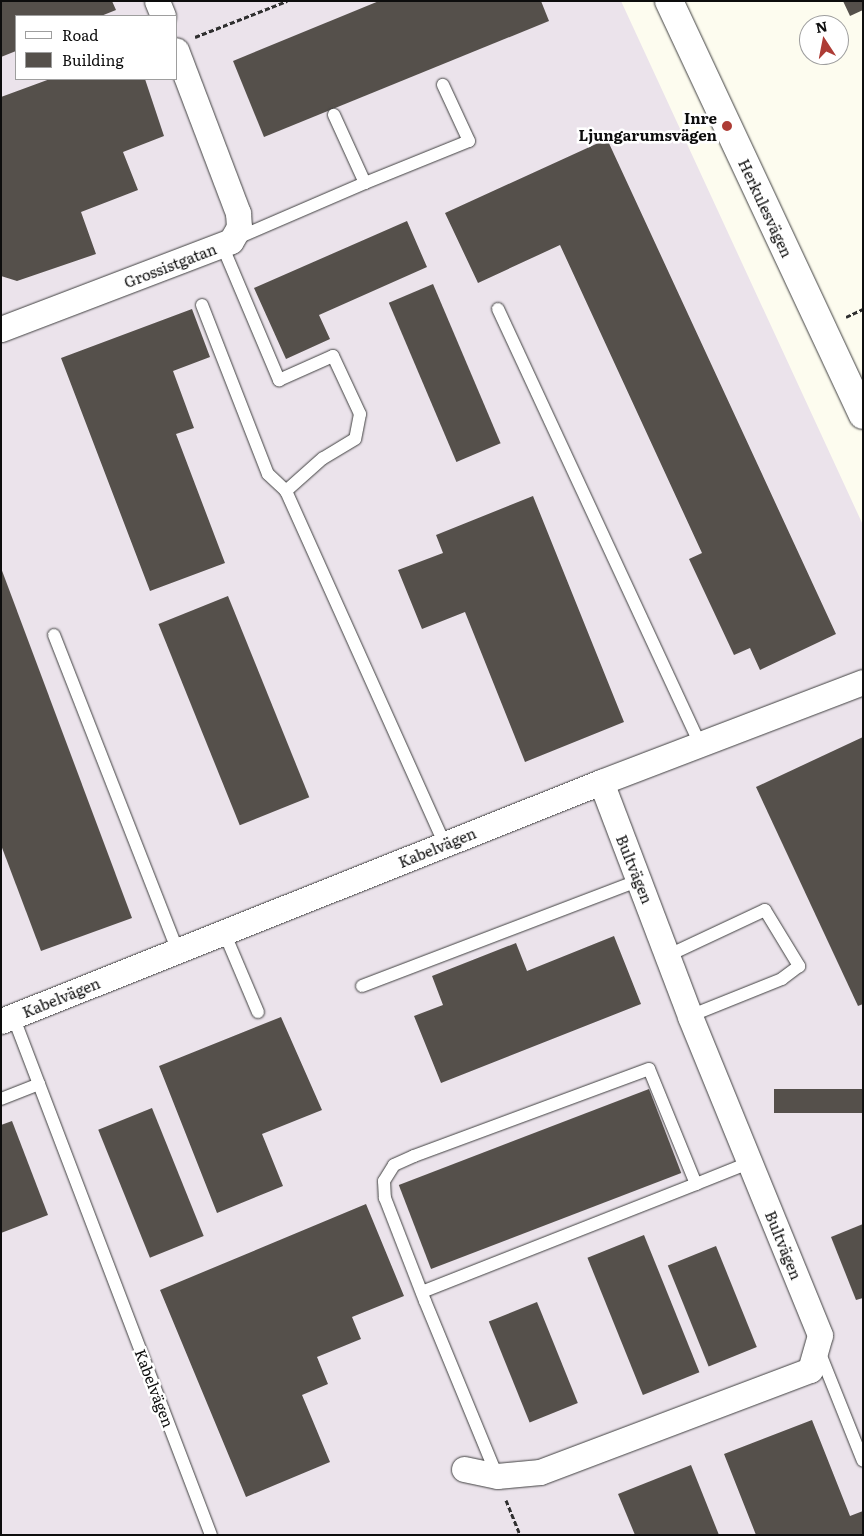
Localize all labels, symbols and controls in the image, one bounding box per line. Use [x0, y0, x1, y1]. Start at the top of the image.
legend [15, 15, 178, 80]
north arrow [799, 15, 849, 65]
text: N [814, 15, 829, 37]
text: Road [62, 23, 98, 46]
text: Building [62, 48, 124, 71]
place label: Inre Ljungarumsvägen [579, 108, 717, 143]
marker: Inre Ljungarumsvägen [721, 120, 733, 132]
street label: Herkulesvägen [735, 156, 797, 260]
street label: Grossistgatan [121, 239, 219, 291]
street label: Kabelvägen [395, 823, 479, 871]
street label: Bultvägen [613, 832, 657, 906]
street label: Kabelvägen [19, 973, 103, 1021]
street label: Bultvägen [762, 1208, 806, 1282]
street label: Kabelvägen [132, 1346, 178, 1430]

